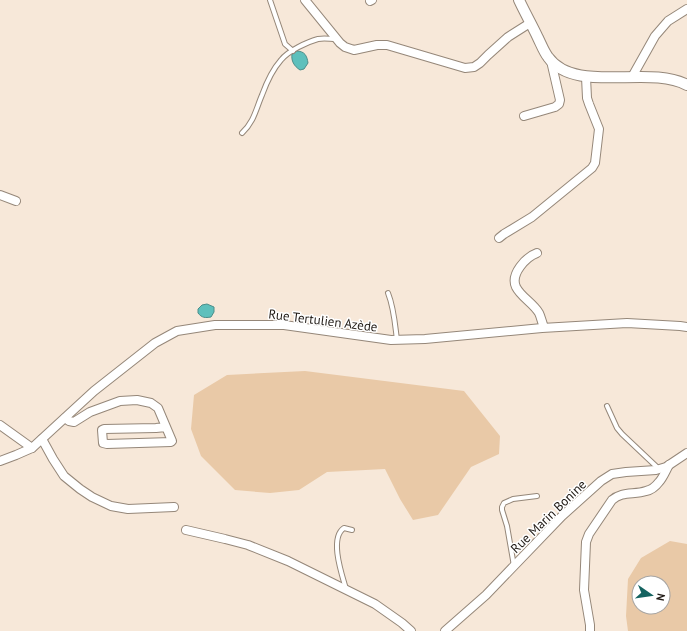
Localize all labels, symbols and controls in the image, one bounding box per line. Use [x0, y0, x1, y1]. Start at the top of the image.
street label: Rue Tertulien Azède [267, 305, 378, 336]
street label: Rue Marin Bonine [507, 476, 590, 557]
north arrow [631, 575, 671, 615]
text: N [653, 592, 668, 602]

